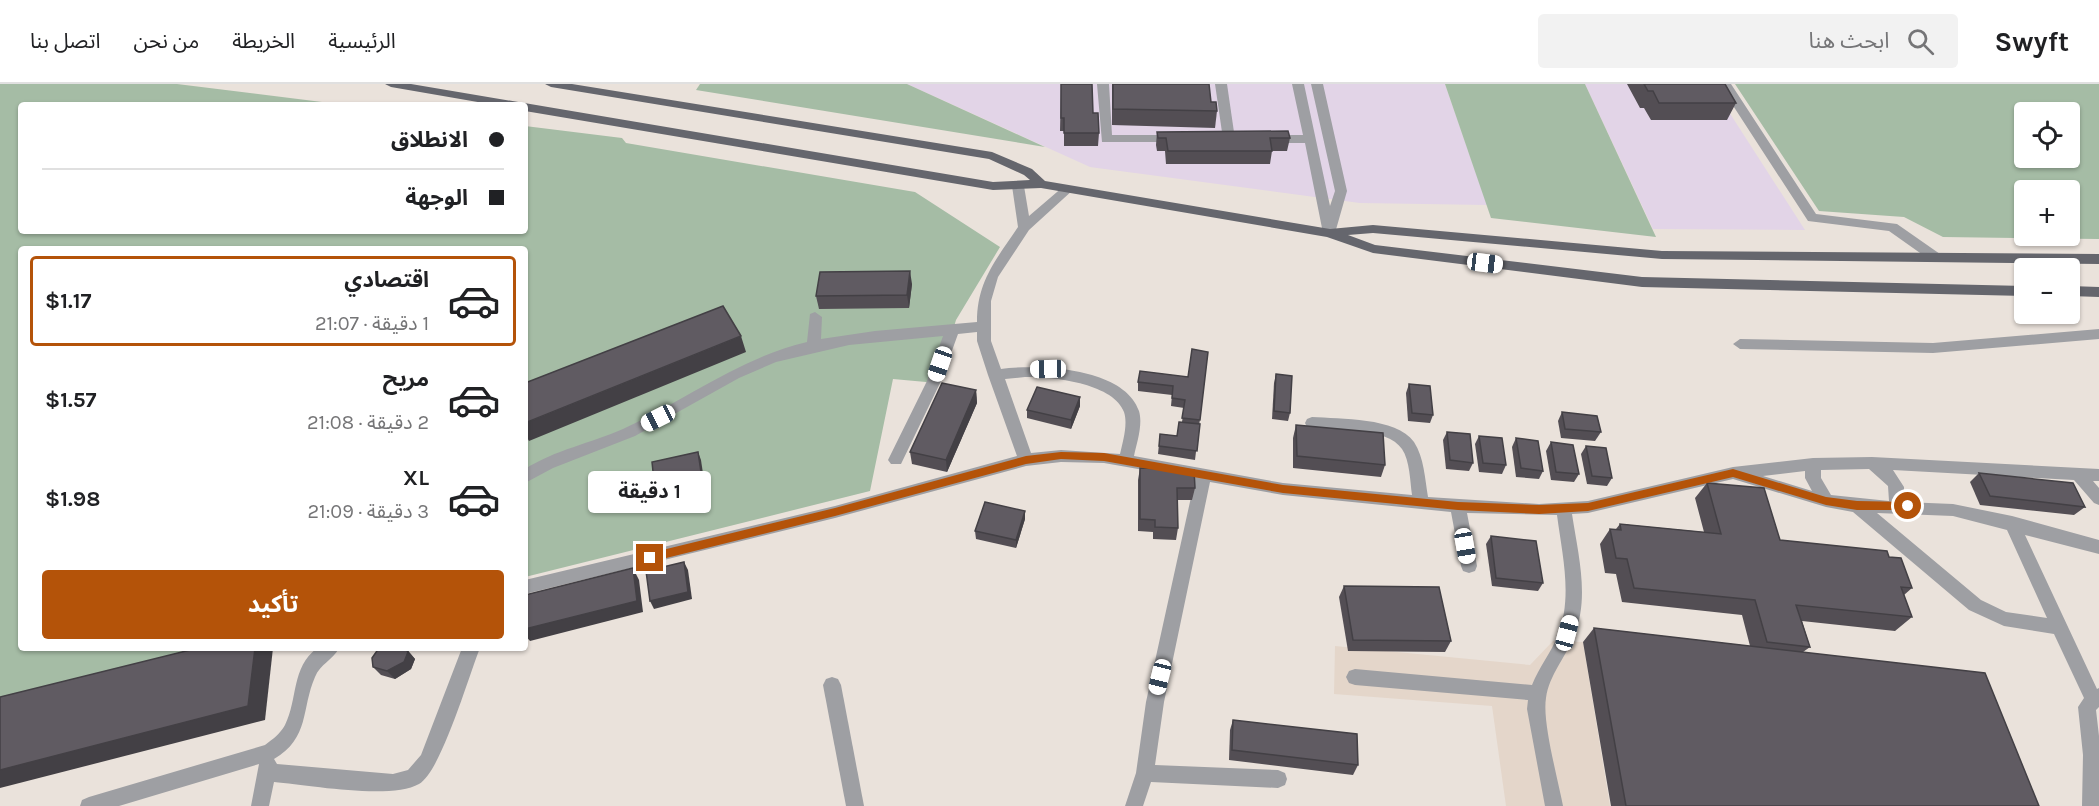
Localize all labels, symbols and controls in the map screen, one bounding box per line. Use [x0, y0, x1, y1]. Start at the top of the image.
search box [1538, 14, 1958, 68]
icon: search [1904, 25, 1937, 58]
text: Swyft [1994, 25, 2069, 58]
text: ابحث هنا [1808, 28, 1889, 54]
text: اتصل بنا [30, 29, 101, 53]
text: من نحن [134, 29, 199, 53]
text: الخريطة [232, 29, 295, 53]
text: الرئيسية [328, 29, 396, 53]
map controls [2014, 102, 2080, 324]
button: locate [2014, 102, 2080, 168]
text: الانطلاق [391, 127, 468, 153]
button: + [2014, 180, 2080, 246]
text: الوجهة [405, 185, 468, 211]
car [1466, 252, 1504, 274]
button: − [2014, 258, 2080, 324]
text: اقتصادي [344, 267, 429, 293]
icon: car [447, 274, 501, 328]
text: $1.17 [45, 288, 92, 314]
text: 1 دقيقة · 21:07 [315, 312, 429, 335]
car [926, 344, 954, 384]
car [1030, 360, 1066, 378]
text: مريح [383, 366, 429, 392]
icon: car [447, 373, 501, 427]
text: $1.57 [45, 387, 96, 413]
car [638, 402, 678, 434]
text: 2 دقيقة · 21:08 [307, 411, 429, 434]
text: XL [403, 465, 429, 491]
callout: 1 دقيقة [588, 471, 712, 513]
icon: car [447, 472, 501, 526]
text: 1 دقيقة [618, 480, 681, 503]
text: $1.98 [45, 486, 100, 512]
route start [1894, 492, 1921, 519]
text: 3 دقيقة · 21:09 [308, 500, 429, 523]
car [1453, 527, 1477, 565]
route end [636, 544, 663, 571]
button: تأكيد [42, 570, 504, 639]
car [1554, 613, 1580, 653]
car [1147, 657, 1173, 697]

